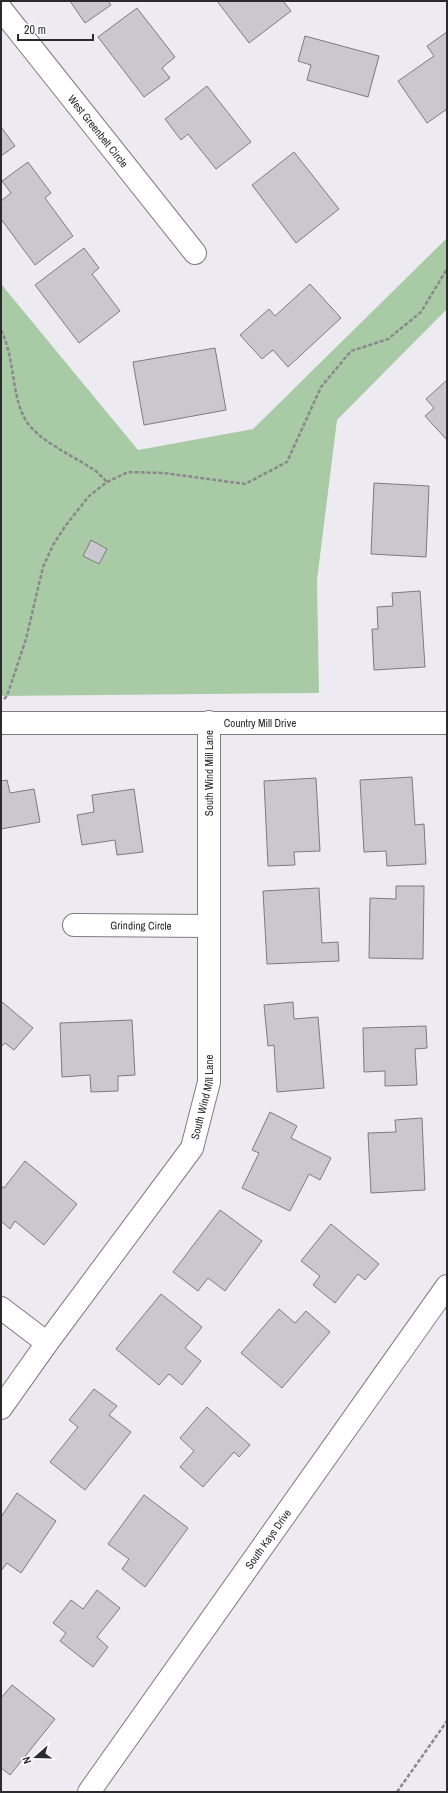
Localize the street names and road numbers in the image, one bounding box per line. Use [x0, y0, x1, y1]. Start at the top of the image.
street label: West Greenbelt Circle [65, 92, 131, 170]
street label: Country Mill Drive [224, 716, 296, 730]
street label: South Wind Mill Lane [202, 730, 216, 816]
street label: Grinding Circle [110, 918, 172, 933]
street label: South Wind Mill Lane [187, 1055, 216, 1141]
street label: South Kays Drive [242, 1506, 294, 1572]

